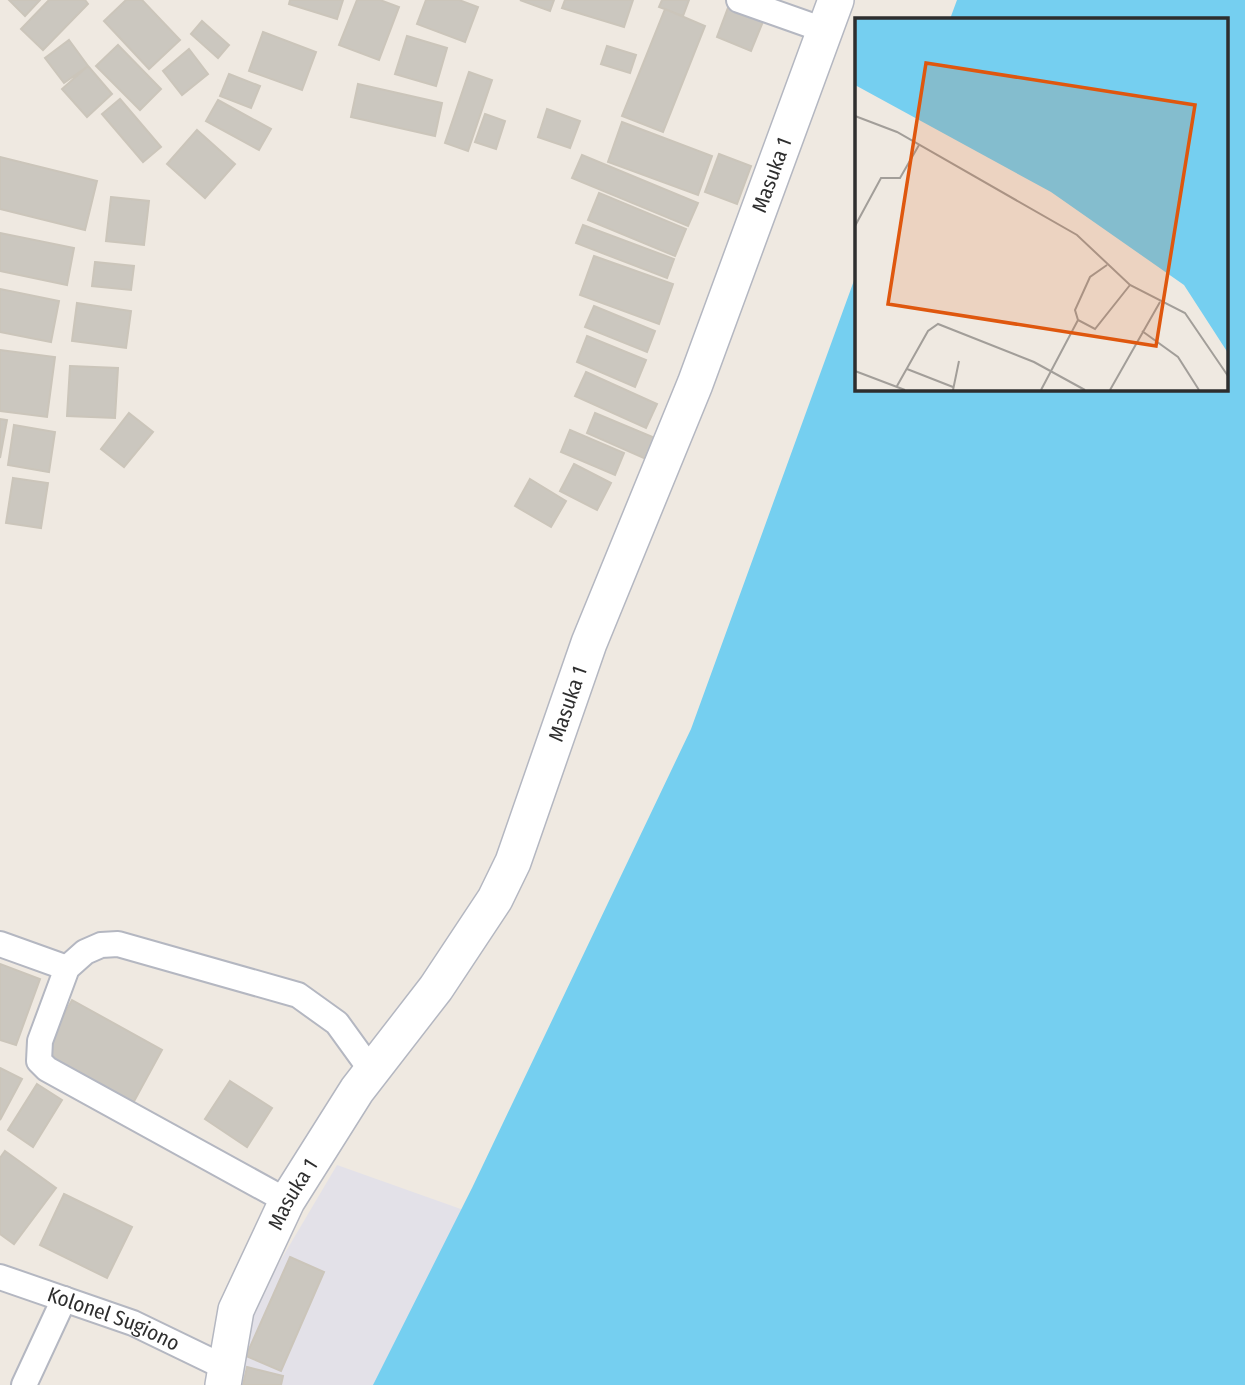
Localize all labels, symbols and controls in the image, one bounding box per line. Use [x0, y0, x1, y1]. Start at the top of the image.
inset map [855, 18, 1228, 390]
street label: Masuka 1 [746, 134, 797, 216]
street label: Masuka 1 [543, 663, 593, 745]
street label: Masuka 1 [262, 1154, 323, 1234]
street label: Kolonel Sugiono [44, 1281, 184, 1357]

